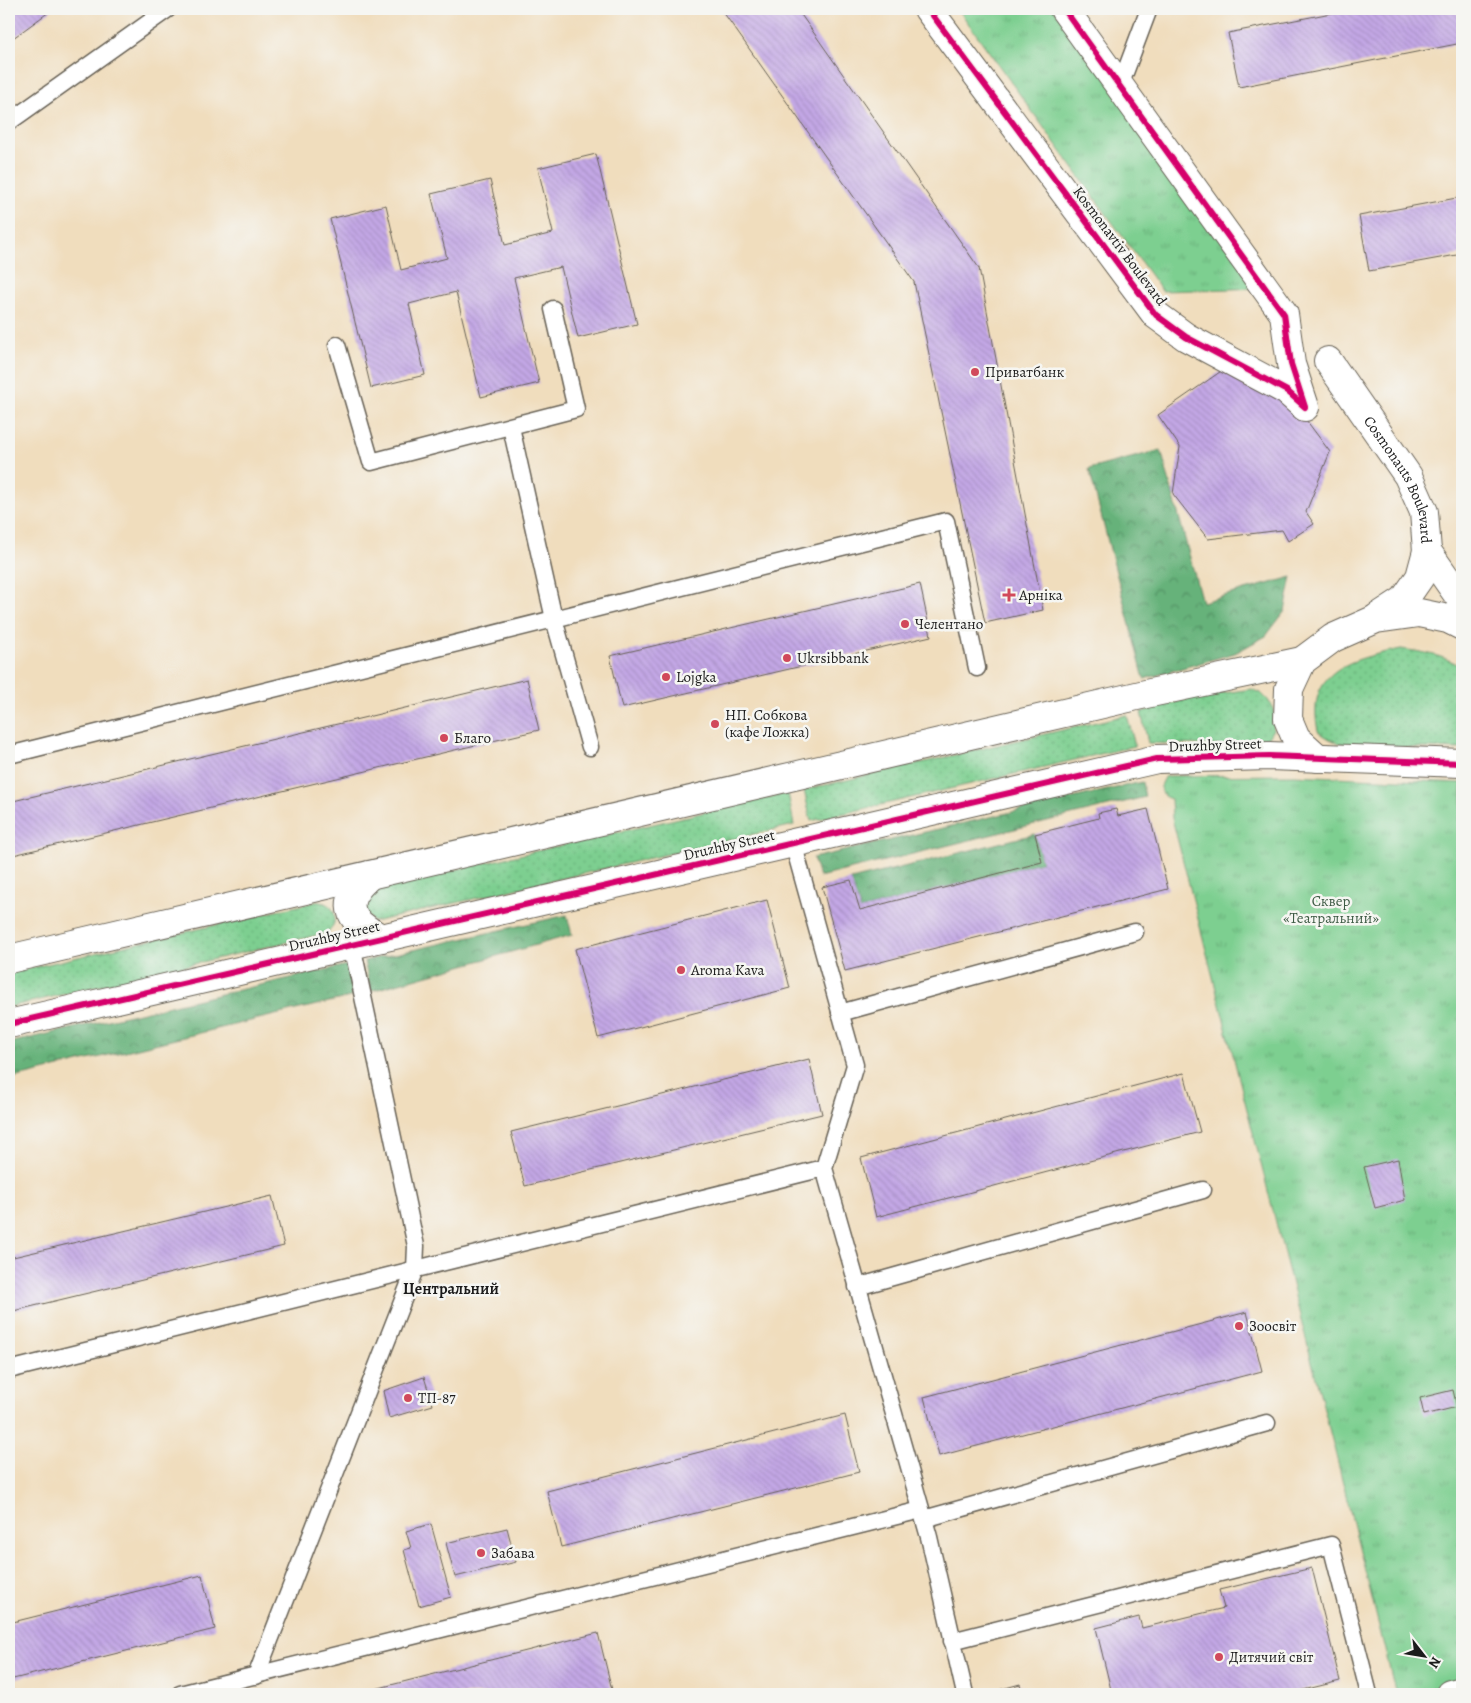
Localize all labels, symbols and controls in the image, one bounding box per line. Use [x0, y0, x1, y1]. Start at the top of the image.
street label: Kosmonavtiv Boulevard [1068, 182, 1172, 311]
place label: Приватбанк [985, 362, 1065, 382]
marker: Приватбанк [969, 366, 981, 378]
street label: Cosmonauts Boulevard [1359, 412, 1436, 545]
place label: Арніка [1018, 585, 1063, 605]
marker: Арніка [1003, 589, 1015, 601]
place label: Челентано [915, 614, 983, 634]
marker: Челентано [899, 618, 911, 630]
place label: Ukrsibbank [797, 648, 869, 668]
marker: Ukrsibbank [781, 652, 793, 664]
place label: Lojgka [676, 667, 717, 687]
marker: Lojgka [660, 671, 672, 683]
place label: НП. Собкова (кафе Ложка) [725, 705, 809, 742]
marker: НП. Собкова (кафе Ложка) [709, 718, 721, 730]
place label: Благо [454, 728, 491, 748]
marker: Благо [438, 732, 450, 744]
street label: Druzhby Street [1168, 733, 1262, 757]
street label: Druzhby Street [681, 825, 777, 865]
park label: Сквер «Театральний» [1283, 891, 1379, 928]
street label: Druzhby Street [286, 916, 382, 956]
place label: Aroma Kava [690, 960, 764, 980]
marker: Aroma Kava [675, 964, 687, 976]
district label: Центральний [403, 1278, 499, 1300]
place label: Зоосвіт [1249, 1316, 1297, 1336]
marker: Зоосвіт [1233, 1320, 1245, 1332]
place label: ТП-87 [418, 1388, 456, 1408]
marker: ТП-87 [402, 1392, 414, 1404]
place label: Забава [491, 1543, 535, 1563]
marker: Забава [475, 1547, 487, 1559]
north arrow [1398, 1630, 1448, 1680]
place label: Дитячий світ [1229, 1647, 1314, 1667]
marker: Дитячий світ [1213, 1651, 1225, 1663]
text: N [1424, 1653, 1445, 1672]

